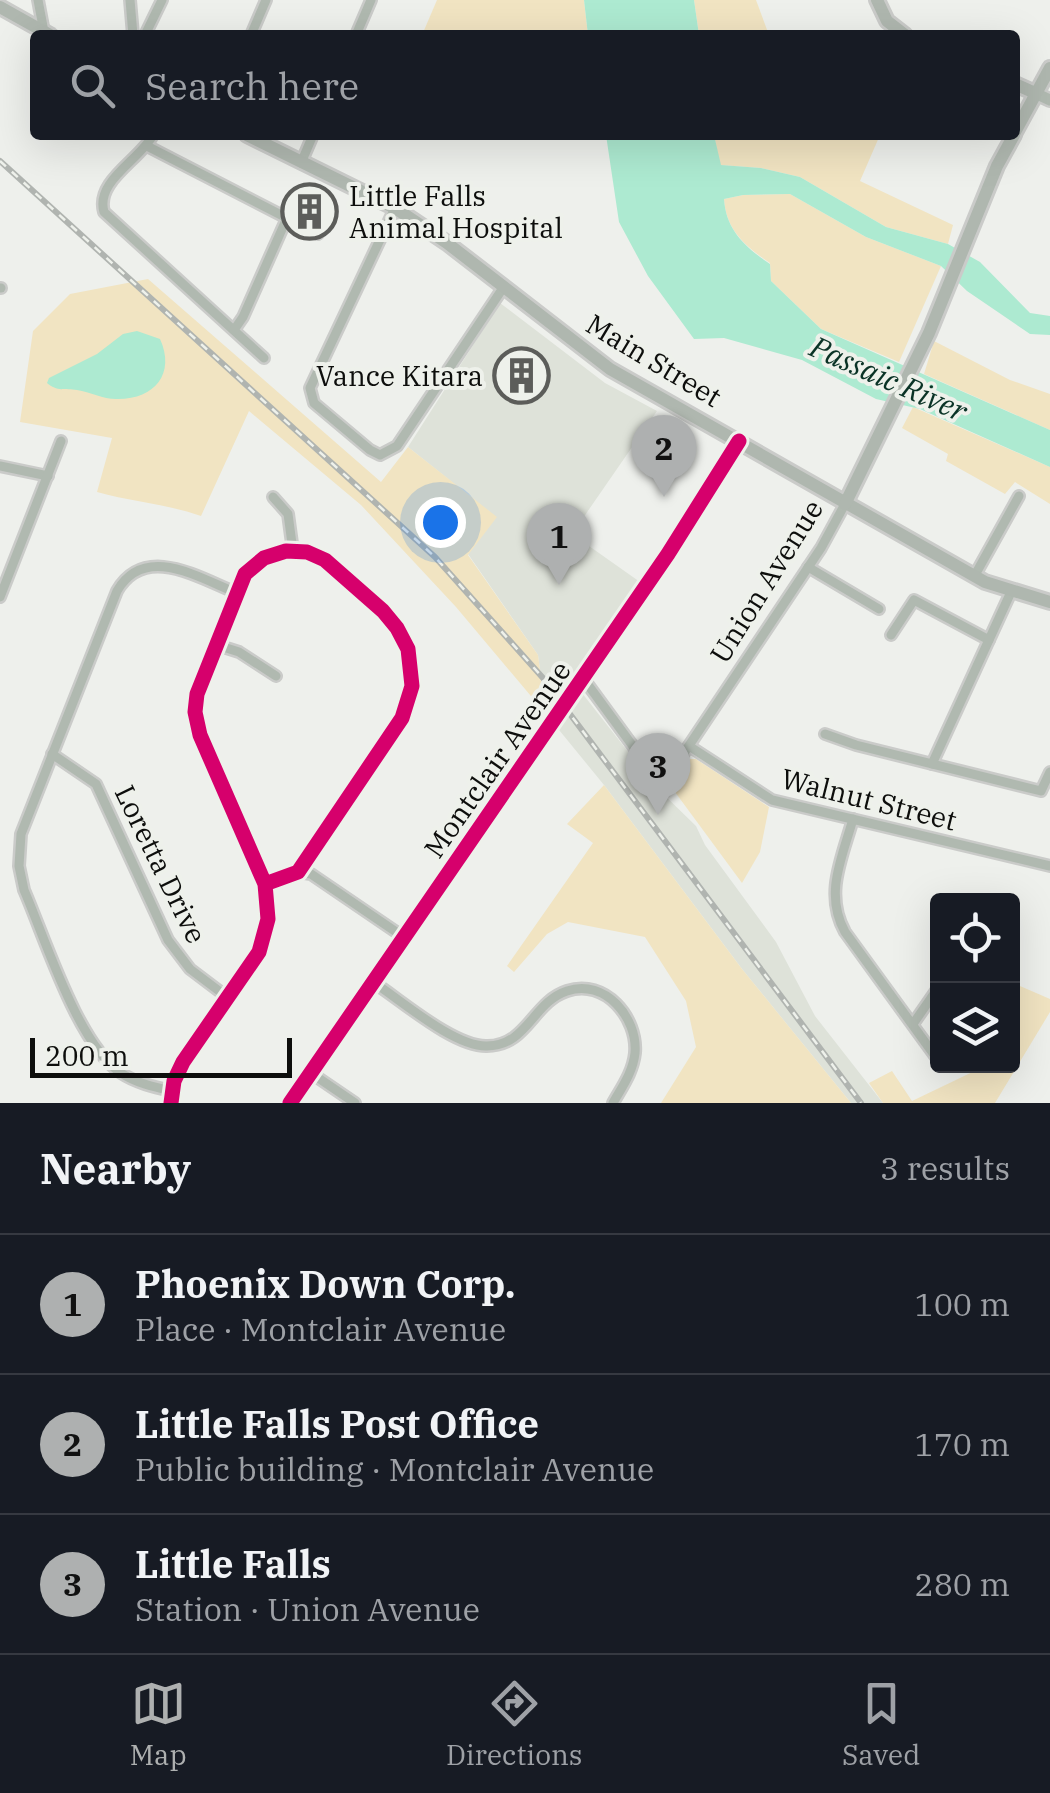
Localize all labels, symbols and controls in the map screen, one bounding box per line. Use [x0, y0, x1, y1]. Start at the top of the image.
search box [30, 30, 1020, 140]
icon: search [65, 58, 120, 113]
text: Search here [145, 61, 359, 110]
place label: Little Falls Animal Hospital [349, 177, 563, 246]
building icon: Little Falls Animal Hospital [280, 181, 340, 241]
street label: Main Street [580, 305, 729, 415]
water label: Passaic River [804, 326, 974, 430]
building icon: Vance Kitara [492, 345, 552, 405]
place label: Vance Kitara [316, 357, 483, 394]
pin: 2 [632, 414, 696, 497]
street label: Union Avenue [701, 492, 831, 670]
your location [415, 497, 466, 548]
pin: 1 [526, 502, 592, 585]
street label: Montclair Avenue [415, 653, 579, 865]
pin: 3 [626, 732, 690, 815]
street label: Walnut Street [778, 759, 961, 839]
street label: Loretta Drive [107, 779, 215, 949]
map controls [930, 893, 1020, 1073]
button: locate [930, 893, 1020, 983]
button: layers [930, 983, 1020, 1073]
scale bar [30, 1033, 292, 1078]
text: 200 m [45, 1037, 129, 1074]
text: Nearby [40, 1141, 191, 1196]
text: 3 results [880, 1147, 1010, 1189]
text: Phoenix Down Corp. [135, 1259, 516, 1308]
text: 1 [63, 1283, 82, 1325]
text: 100 m [914, 1283, 1010, 1325]
text: Place · Montclair Avenue [135, 1308, 506, 1350]
text: Little Falls Post Office [135, 1399, 539, 1448]
text: 2 [63, 1423, 82, 1465]
text: 170 m [914, 1423, 1010, 1465]
text: Public building · Montclair Avenue [135, 1448, 654, 1490]
text: Little Falls [135, 1539, 331, 1588]
text: 3 [63, 1563, 82, 1605]
text: 280 m [914, 1563, 1010, 1605]
text: Station · Union Avenue [135, 1588, 480, 1630]
tab: Map [130, 1676, 187, 1773]
tab: Directions [446, 1676, 583, 1773]
tab: Saved [842, 1676, 920, 1773]

